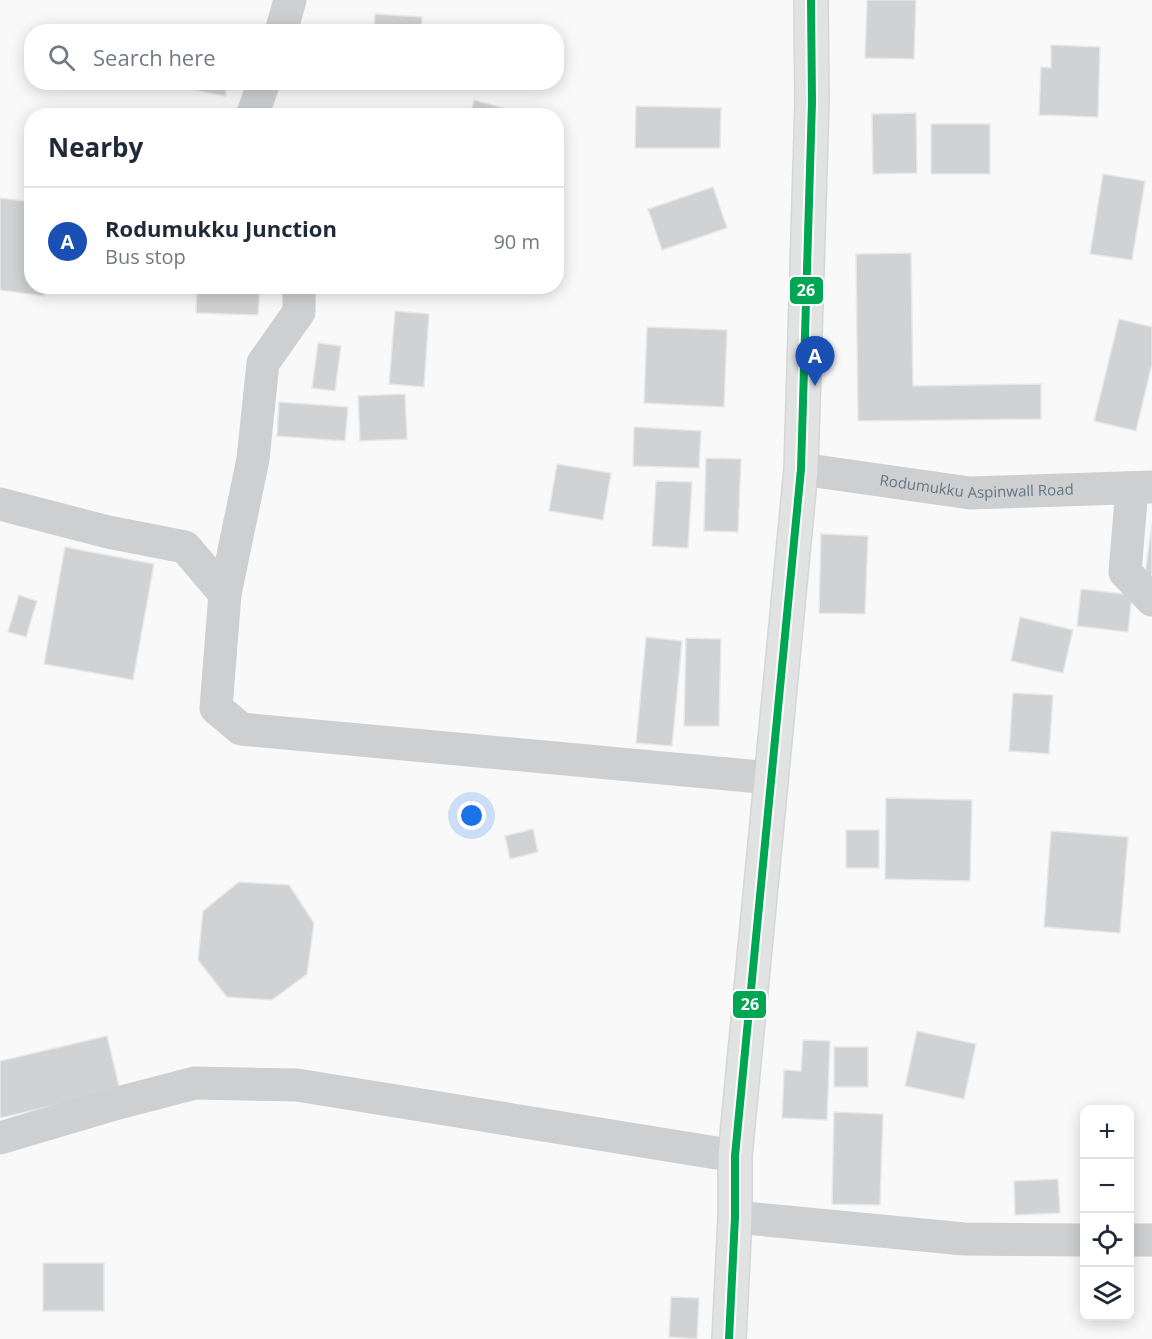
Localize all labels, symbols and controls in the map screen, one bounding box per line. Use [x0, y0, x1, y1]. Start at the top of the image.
search box [24, 24, 564, 90]
icon: search [45, 41, 78, 74]
text: Search here [93, 42, 216, 72]
text: Nearby [48, 129, 143, 165]
text: Rodumukku Junction [105, 213, 337, 243]
text: A [61, 228, 74, 255]
text: 90 m [493, 228, 540, 255]
text: Bus stop [105, 243, 186, 270]
line badge: 26 [789, 276, 824, 305]
text: 26 [797, 279, 815, 301]
pin: A [796, 336, 834, 386]
street label: Rodumukku Aspinwall Road [879, 469, 1074, 502]
your location [457, 801, 486, 830]
line badge: 26 [732, 990, 767, 1019]
text: 26 [741, 993, 759, 1015]
map controls [1080, 1105, 1134, 1321]
button: + [1080, 1105, 1134, 1159]
button: − [1080, 1159, 1134, 1213]
button: locate [1080, 1213, 1134, 1267]
button: layers [1080, 1267, 1134, 1321]

